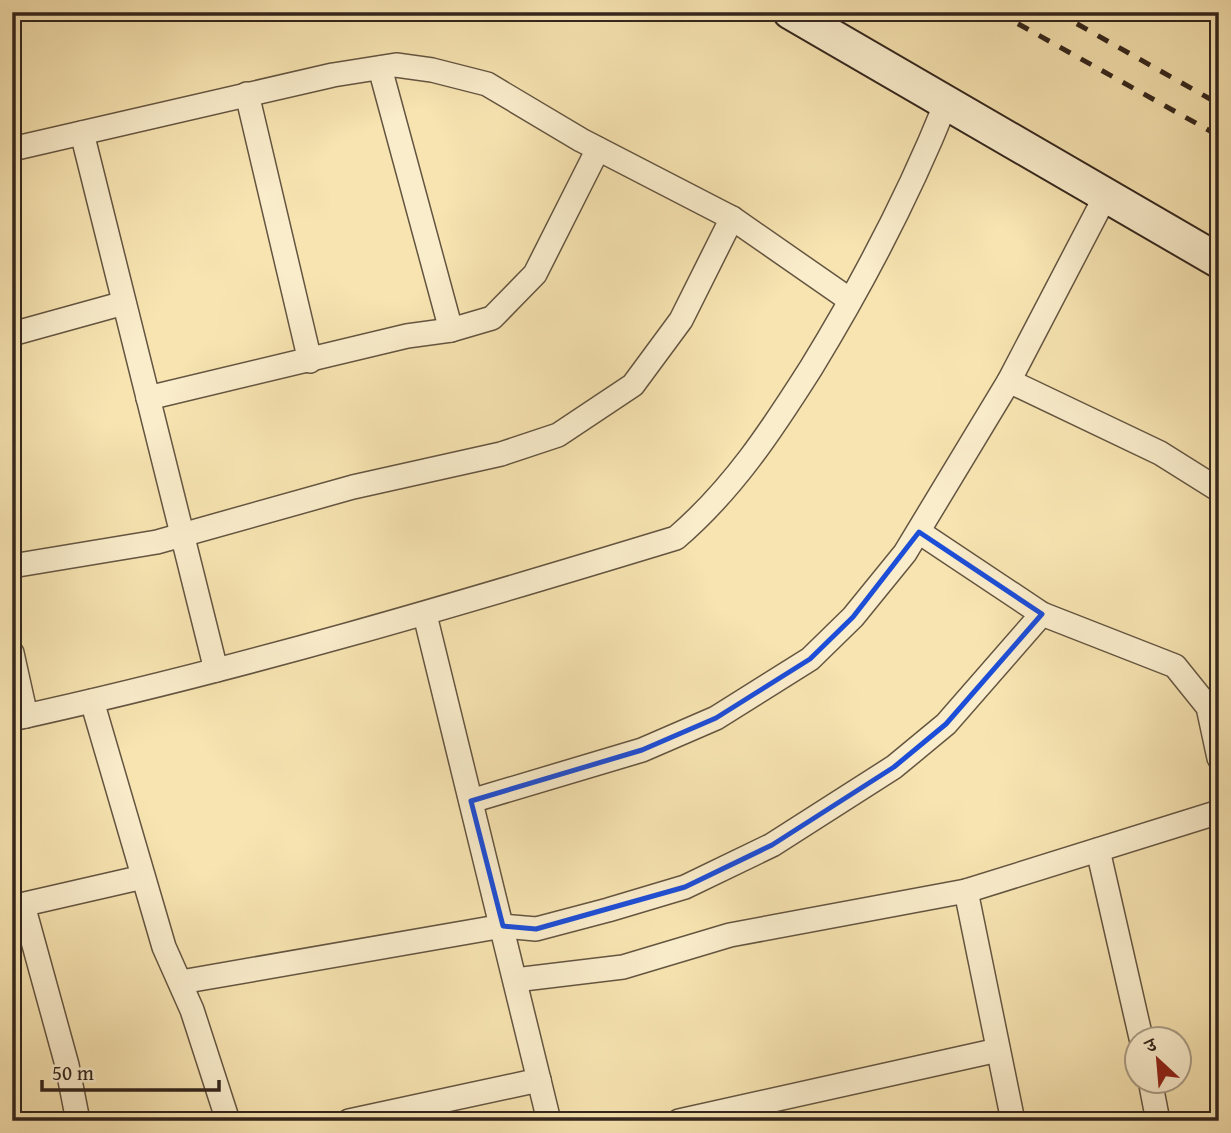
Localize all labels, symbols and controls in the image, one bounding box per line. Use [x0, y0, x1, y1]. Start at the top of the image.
north arrow [1122, 1024, 1192, 1094]
text: उ [1138, 1029, 1162, 1060]
scale bar [42, 1049, 219, 1093]
text: 50 m [52, 1057, 94, 1088]

